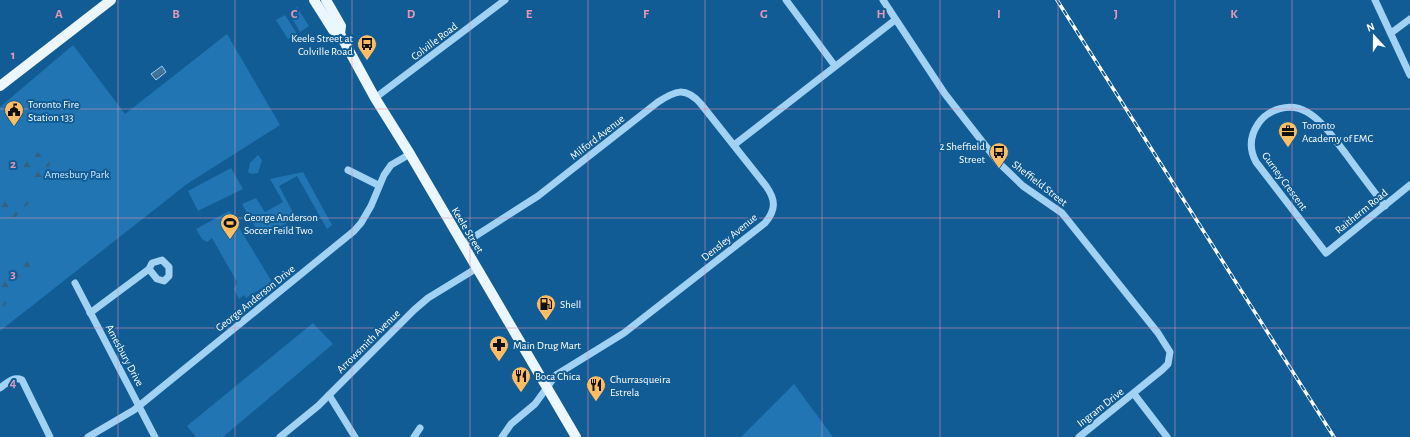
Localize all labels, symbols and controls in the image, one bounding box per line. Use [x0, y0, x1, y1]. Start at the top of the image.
text: A [55, 8, 63, 21]
text: B [172, 8, 180, 21]
text: C [291, 8, 298, 21]
text: D [407, 8, 416, 21]
text: E [526, 8, 533, 21]
text: F [643, 8, 650, 21]
text: G [760, 8, 768, 21]
text: H [876, 8, 886, 21]
text: I [997, 8, 1001, 21]
text: J [1114, 8, 1118, 21]
text: K [1230, 8, 1238, 21]
north arrow [1354, 16, 1394, 56]
street label: Colville Road [409, 20, 460, 62]
text: N [1365, 21, 1376, 34]
place label: Keele Street at Colville Road [291, 33, 353, 57]
bus stop icon: Keele Street at Colville Road [356, 33, 378, 61]
text: 1 [11, 49, 15, 62]
public building icon: Toronto Fire Station 133 [3, 99, 25, 127]
place label: Toronto Fire Station 133 [28, 99, 79, 123]
street label: Milford Avenue [568, 113, 627, 162]
office icon: Toronto Academy of EMC [1277, 120, 1299, 148]
place label: Toronto Academy of EMC [1302, 120, 1374, 144]
place label: 2 Sheffield Street [939, 141, 985, 165]
bus stop icon: 2 Sheffield Street [988, 141, 1010, 169]
street label: Gurney Crescent [1260, 150, 1310, 213]
text: 2 [10, 158, 16, 171]
street label: Sheffield Street [1010, 159, 1070, 208]
park label: Amesbury Park [45, 169, 109, 180]
street label: Raitherm Road [1333, 187, 1390, 236]
street label: Keele Street [450, 205, 486, 256]
sports icon: George Anderson Soccer Feild Two [219, 212, 241, 240]
place label: George Anderson Soccer Feild Two [244, 212, 318, 236]
street label: Densley Avenue [699, 212, 759, 263]
street label: George Anderson Drive [214, 263, 297, 334]
text: 3 [10, 268, 16, 281]
fuel station icon: Shell [535, 293, 557, 321]
place label: Shell [560, 299, 581, 310]
street label: Arrowsmith Avenue [335, 308, 402, 375]
street label: Amesbury Drive [104, 322, 145, 388]
pharmacy icon: Main Drug Mart [488, 334, 510, 362]
place label: Main Drug Mart [513, 340, 581, 351]
restaurant icon: Boca Chica [510, 365, 532, 393]
place label: Boca Chica [535, 371, 581, 382]
restaurant icon: Churrasqueira Estrela [585, 374, 607, 402]
place label: Churrasqueira Estrela [610, 374, 671, 398]
text: 4 [10, 377, 17, 390]
street label: Ingram Drive [1075, 386, 1126, 429]

